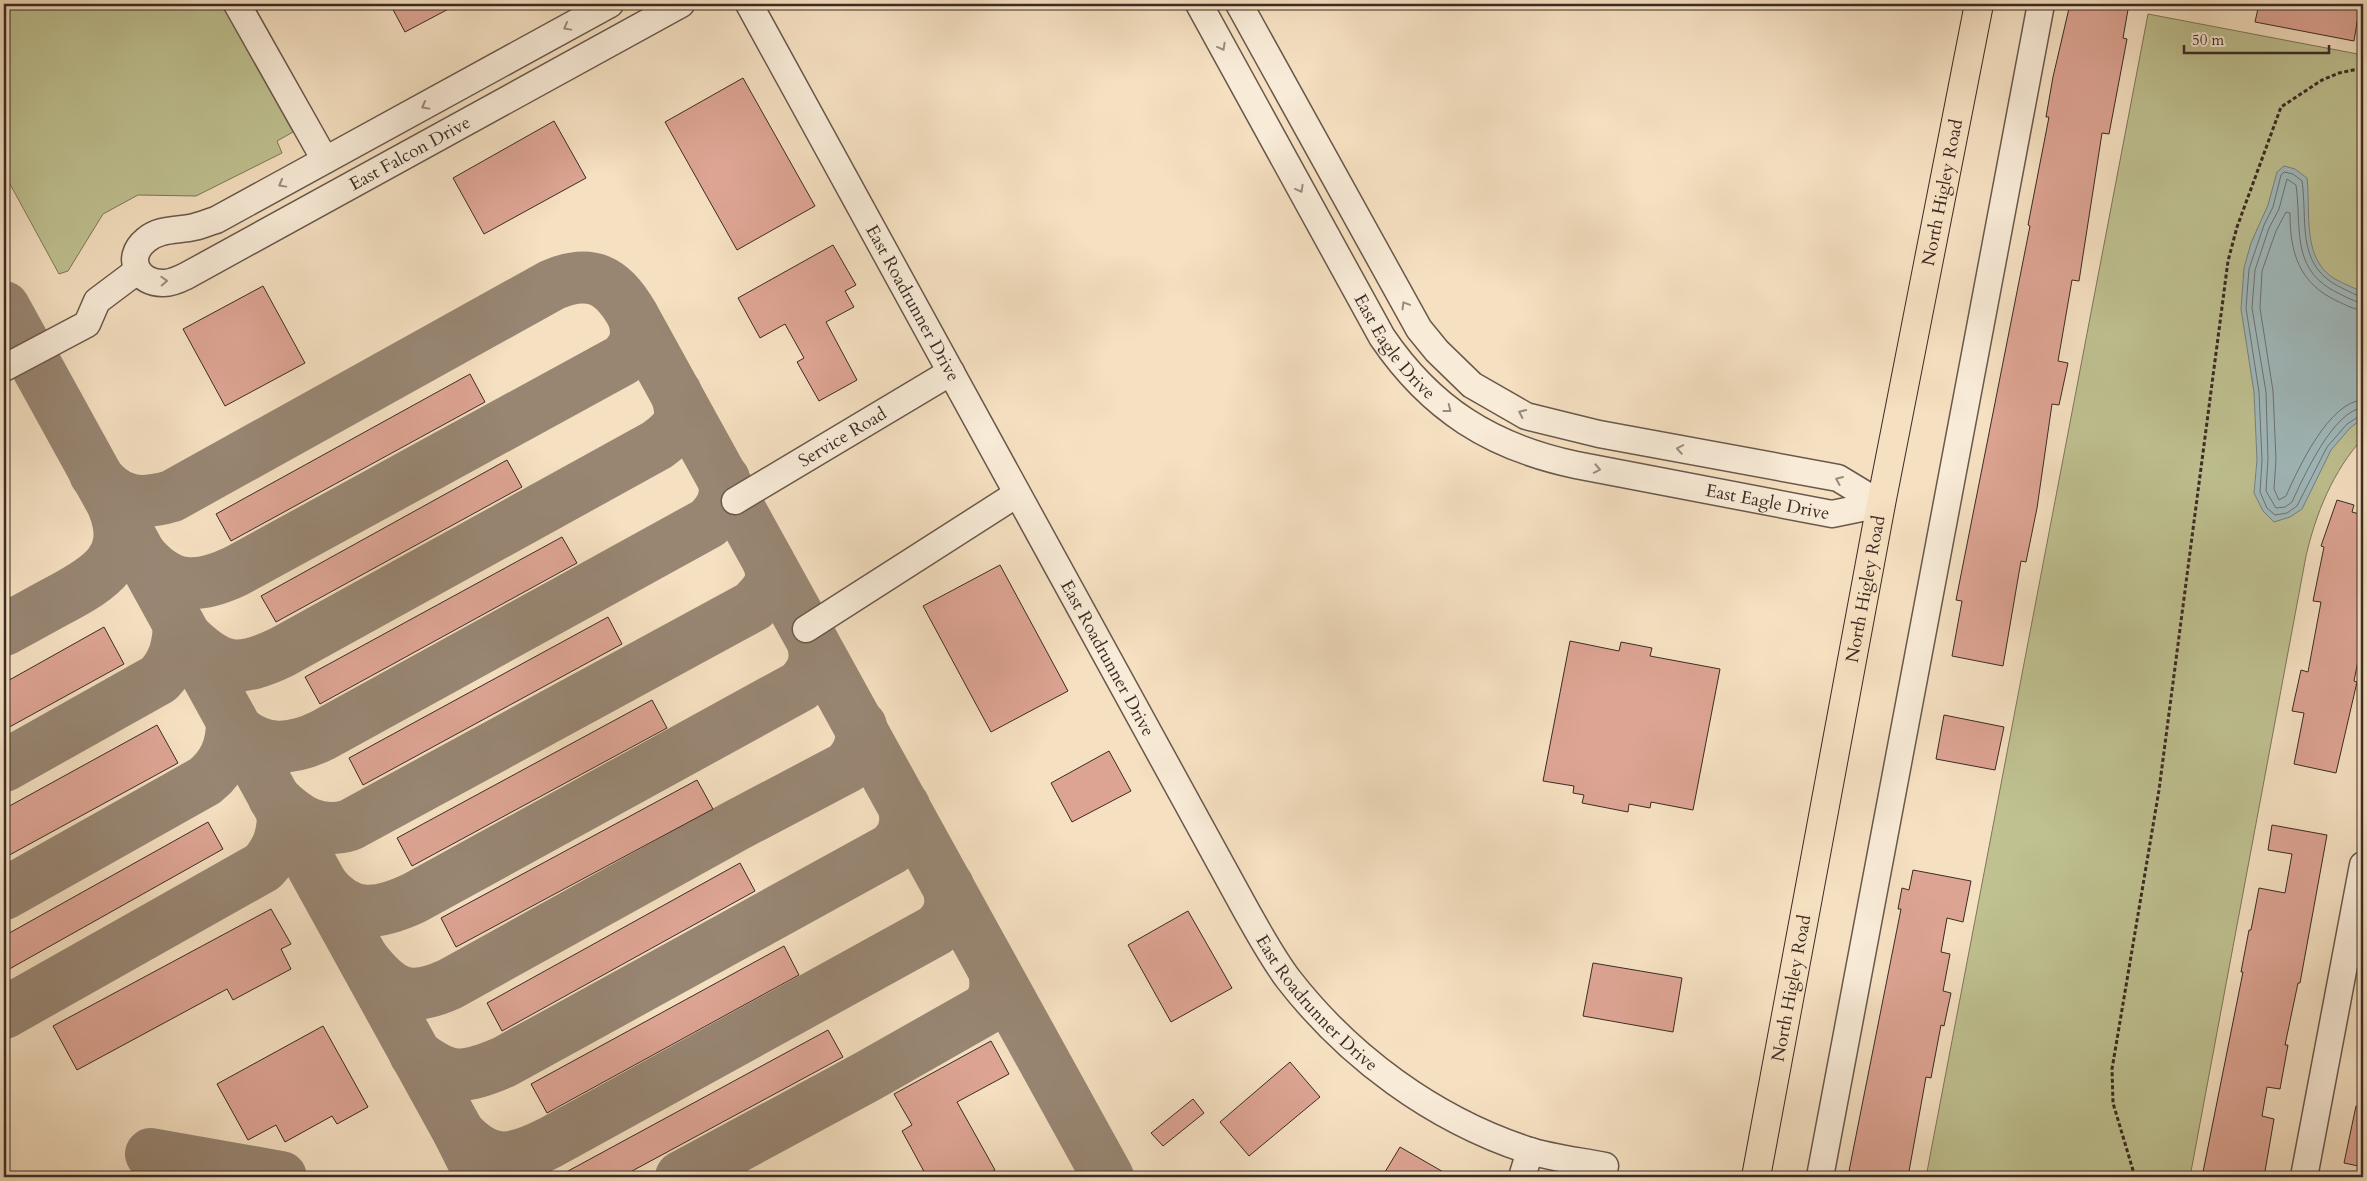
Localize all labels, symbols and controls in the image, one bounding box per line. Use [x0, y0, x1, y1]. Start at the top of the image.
one-way arrow [563, 21, 572, 31]
scale bar [2184, 22, 2330, 54]
text: 50 m [2192, 30, 2224, 50]
one-way arrow [1216, 41, 1226, 50]
one-way arrow [421, 100, 430, 110]
street label: East Falcon Drive [345, 110, 475, 197]
street label: North Higley Road [1916, 117, 1969, 268]
one-way arrow [279, 178, 288, 188]
one-way arrow [1294, 184, 1304, 193]
street label: East Roadrunner Drive [859, 220, 966, 386]
one-way arrow [161, 276, 169, 287]
street label: East Eagle Drive [1348, 289, 1441, 406]
one-way arrow [1402, 301, 1412, 310]
street label: Service Road [794, 401, 892, 473]
one-way arrow [1442, 404, 1451, 413]
one-way arrow [1518, 409, 1527, 420]
one-way arrow [1676, 444, 1685, 454]
one-way arrow [1592, 463, 1601, 474]
one-way arrow [1835, 475, 1844, 486]
street label: East Eagle Drive [1704, 478, 1832, 526]
street label: North Higley Road [1840, 513, 1892, 665]
street label: East Roadrunner Drive [1054, 576, 1160, 741]
street label: North Higley Road [1766, 912, 1818, 1064]
street label: East Roadrunner Drive [1249, 930, 1383, 1077]

